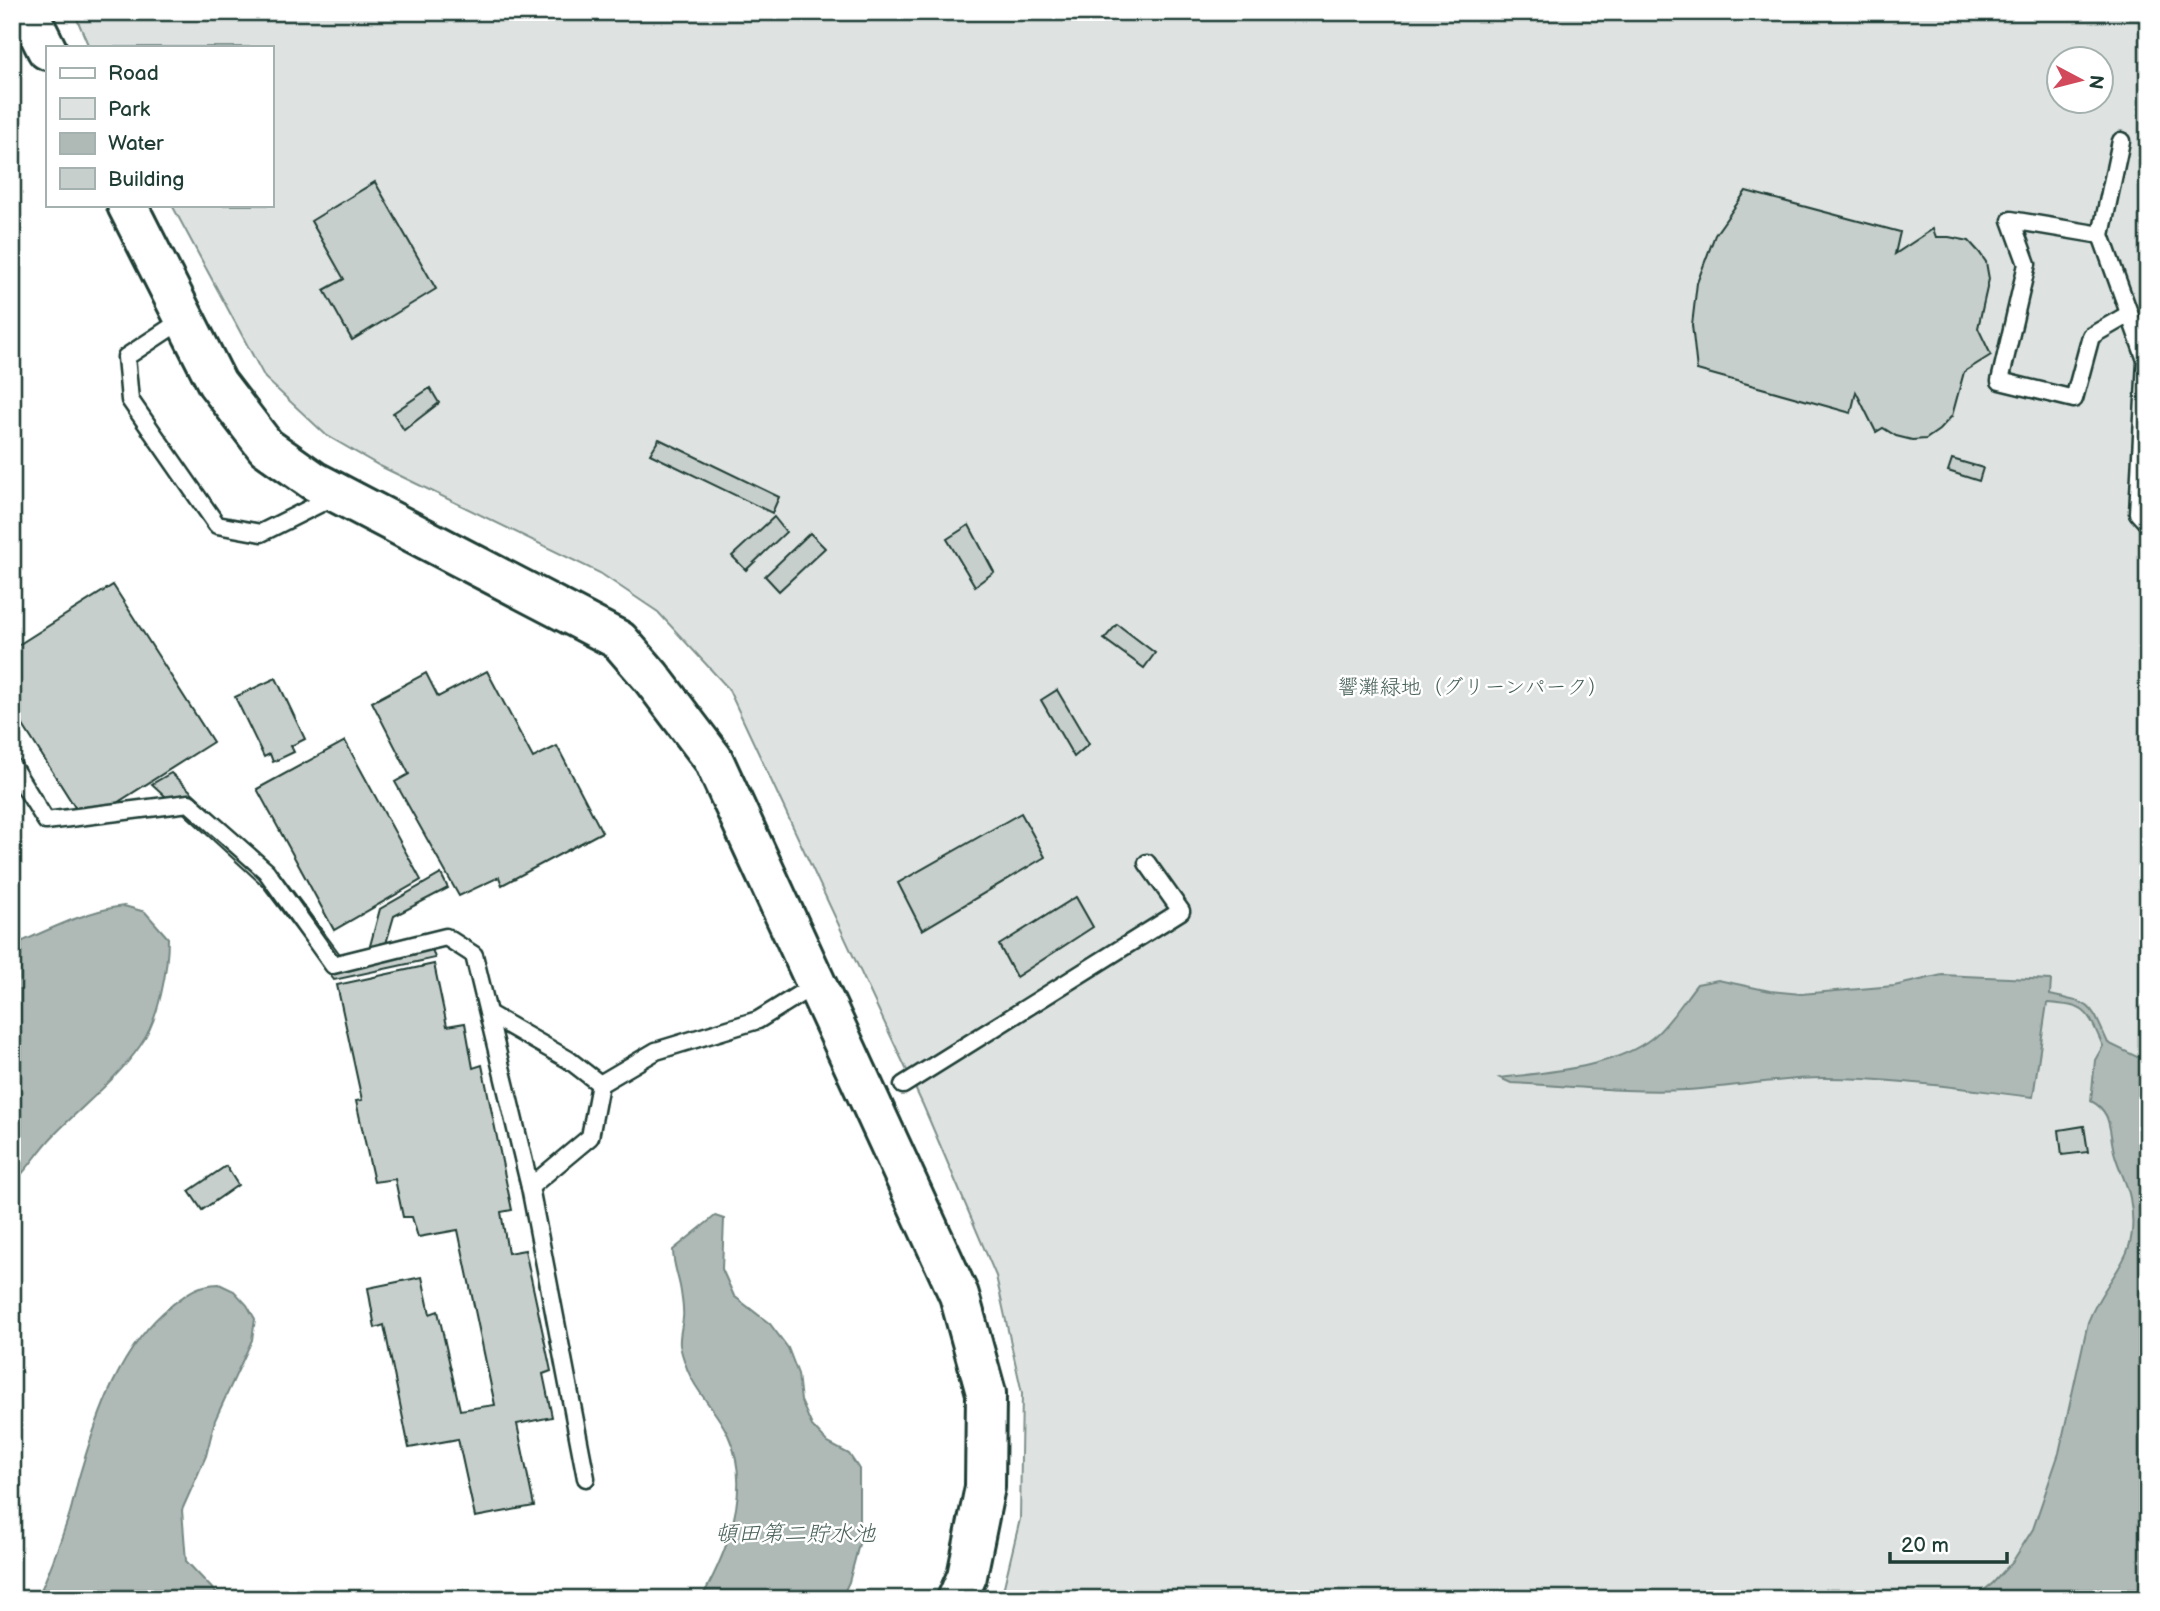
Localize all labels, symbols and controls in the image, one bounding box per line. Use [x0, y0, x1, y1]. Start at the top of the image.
legend [46, 46, 273, 206]
north arrow [2044, 46, 2114, 116]
text: Road [108, 61, 159, 86]
text: N [2083, 73, 2108, 90]
text: Park [108, 97, 151, 122]
text: Water [108, 131, 164, 156]
text: Building [108, 167, 184, 192]
park label: 響灘緑地（グリーンパーク） [1338, 675, 1608, 700]
water label: 頓田第二貯水池 [715, 1520, 877, 1548]
scale bar [1890, 1520, 2008, 1564]
text: 20 m [1901, 1533, 1949, 1558]

